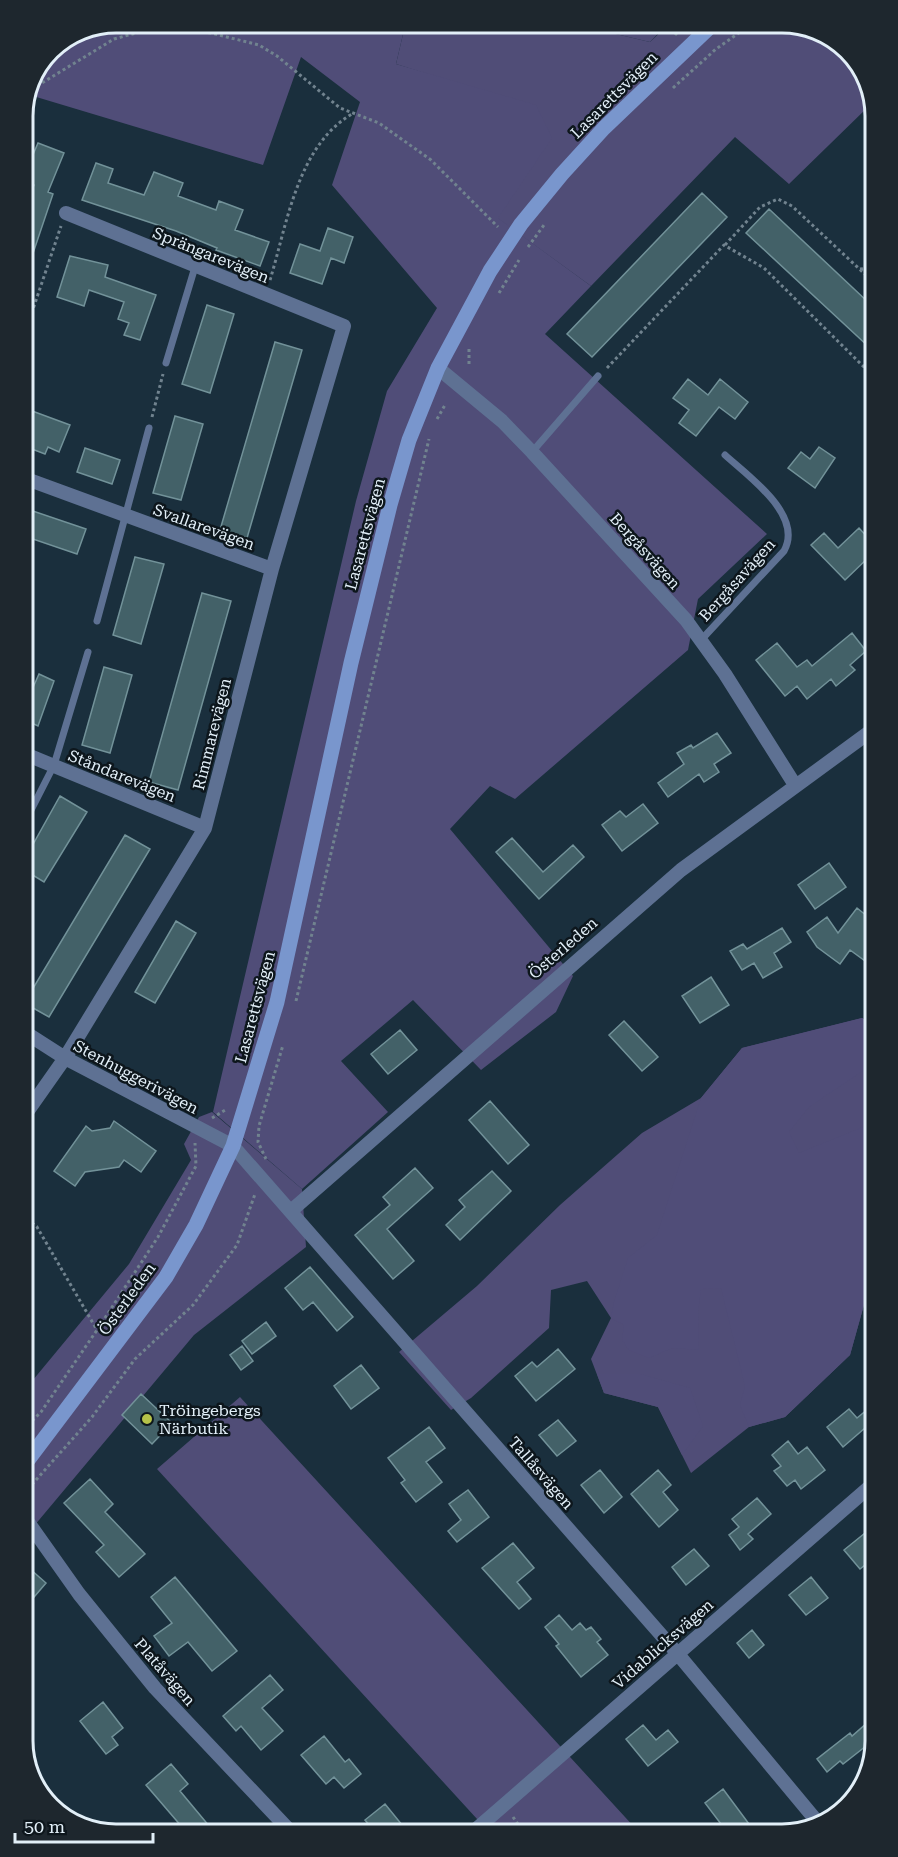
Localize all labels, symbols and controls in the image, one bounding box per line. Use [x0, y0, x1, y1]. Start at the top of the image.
street label: Lasarettsvägen [567, 48, 661, 142]
street label: Sprängarevägen [150, 223, 272, 287]
street label: Lasarettsvägen [341, 476, 389, 592]
street label: Svallarevägen [151, 500, 257, 554]
street label: Bergåsvägen [606, 509, 684, 593]
street label: Bergåsavägen [695, 535, 779, 625]
street label: Rimmarevägen [189, 676, 235, 792]
street label: Ståndarevägen [66, 746, 178, 806]
street label: Österleden [525, 913, 601, 983]
street label: Lasarettsvägen [231, 949, 279, 1065]
street label: Stenhuggerivägen [70, 1036, 202, 1118]
street label: Österleden [94, 1259, 160, 1339]
place label: Tröingebergs Närbutik [159, 1401, 261, 1438]
marker: Tröingebergs Närbutik [140, 1412, 154, 1426]
street label: Tallåsvägen [504, 1433, 578, 1513]
street label: Vidablicksvägen [609, 1595, 717, 1693]
street label: Platåvägen [131, 1634, 199, 1710]
scale bar [15, 1806, 153, 1844]
text: 50 m [24, 1816, 65, 1837]

